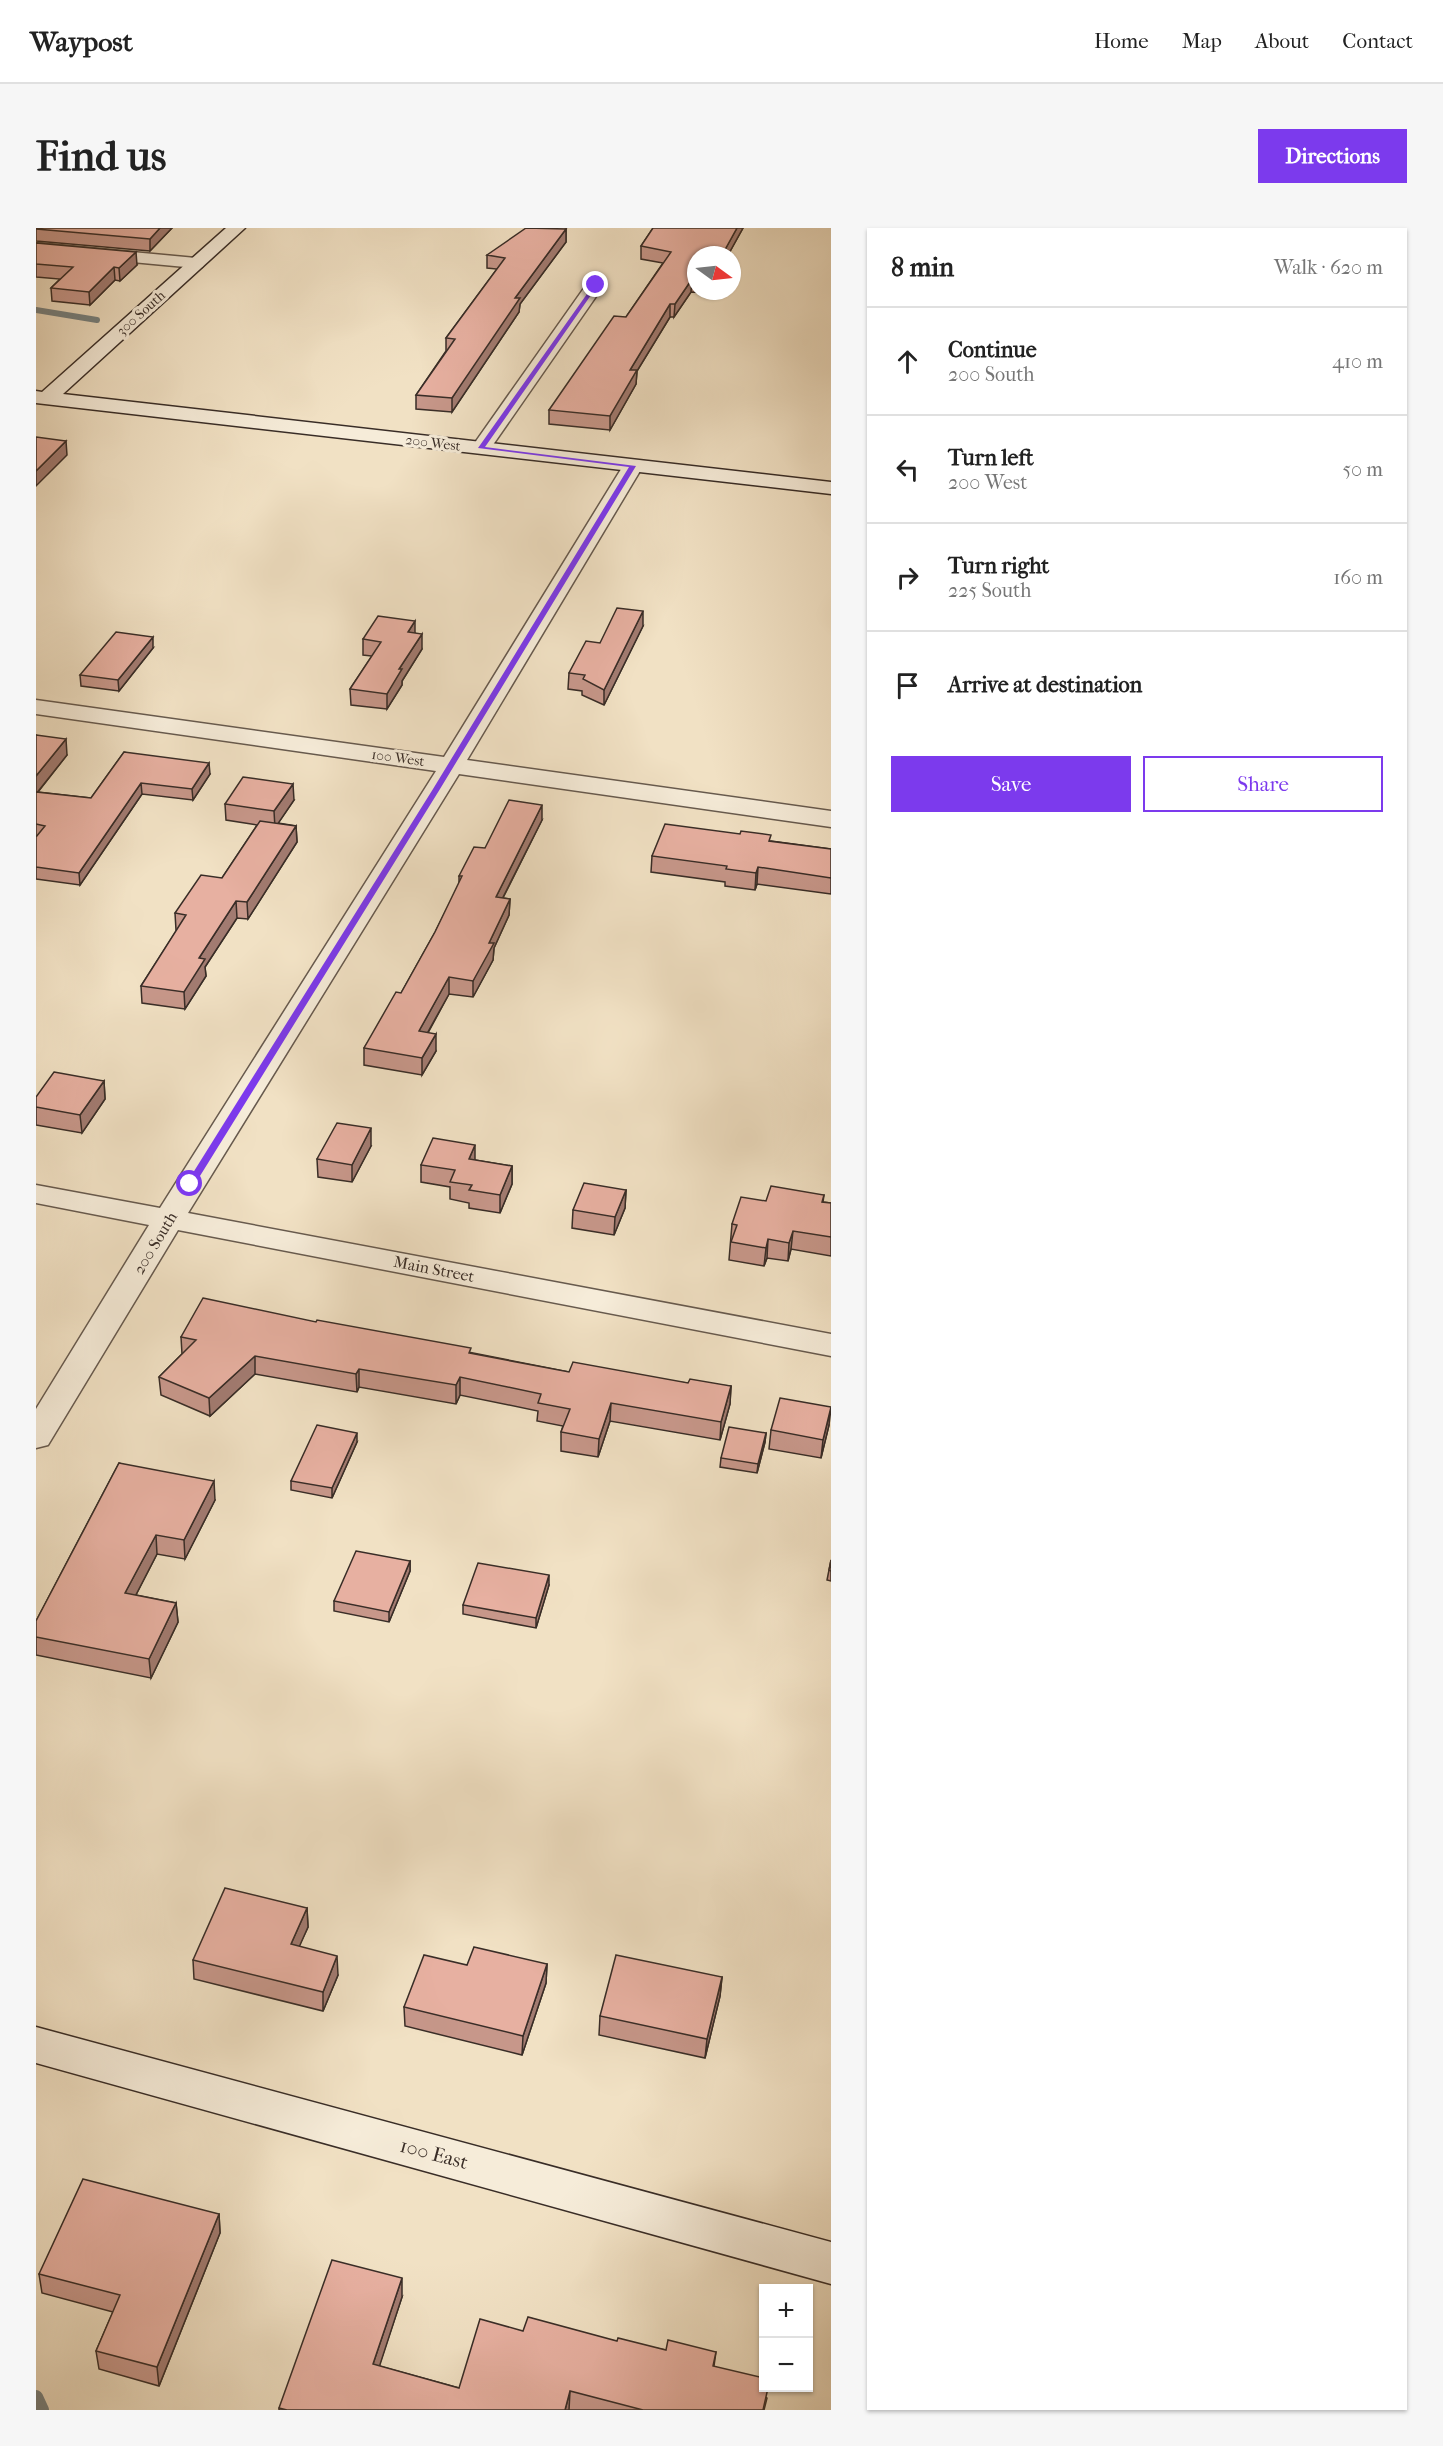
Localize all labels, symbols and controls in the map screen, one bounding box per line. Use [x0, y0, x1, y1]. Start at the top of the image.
text: Waypost [30, 25, 133, 58]
text: Home [1094, 29, 1149, 53]
text: Map [1182, 29, 1222, 53]
text: About [1255, 29, 1309, 53]
text: Contact [1342, 29, 1413, 53]
button: Directions [1258, 129, 1407, 183]
text: Find us [36, 132, 166, 181]
north arrow [687, 246, 741, 300]
text: 8 min [891, 252, 954, 283]
text: Walk · 620 m [1274, 256, 1383, 279]
route end [582, 271, 608, 297]
street label: 300 South [113, 287, 169, 339]
text: Continue [948, 337, 1037, 363]
icon: ahead [891, 345, 924, 378]
text: 410 m [1332, 350, 1383, 373]
text: 200 South [948, 363, 1035, 386]
street label: 200 West [404, 431, 462, 455]
text: Turn left [948, 445, 1034, 471]
icon: left [891, 453, 924, 486]
text: 50 m [1342, 458, 1383, 481]
text: 200 West [948, 471, 1027, 494]
text: Turn right [948, 553, 1049, 579]
icon: right [891, 561, 924, 594]
text: 160 m [1333, 566, 1383, 589]
text: 225 South [948, 579, 1031, 602]
icon: arrive [891, 669, 924, 702]
text: Arrive at destination [948, 672, 1142, 698]
street label: 100 West [370, 746, 426, 770]
button: Save [891, 756, 1131, 812]
button: Share [1143, 756, 1383, 812]
route start [176, 1170, 202, 1196]
street label: 200 South [129, 1208, 181, 1278]
street label: Main Street [392, 1252, 476, 1286]
street label: 100 East [398, 2134, 470, 2174]
map controls [759, 2284, 813, 2392]
button: + [759, 2284, 813, 2338]
button: − [759, 2338, 813, 2392]

